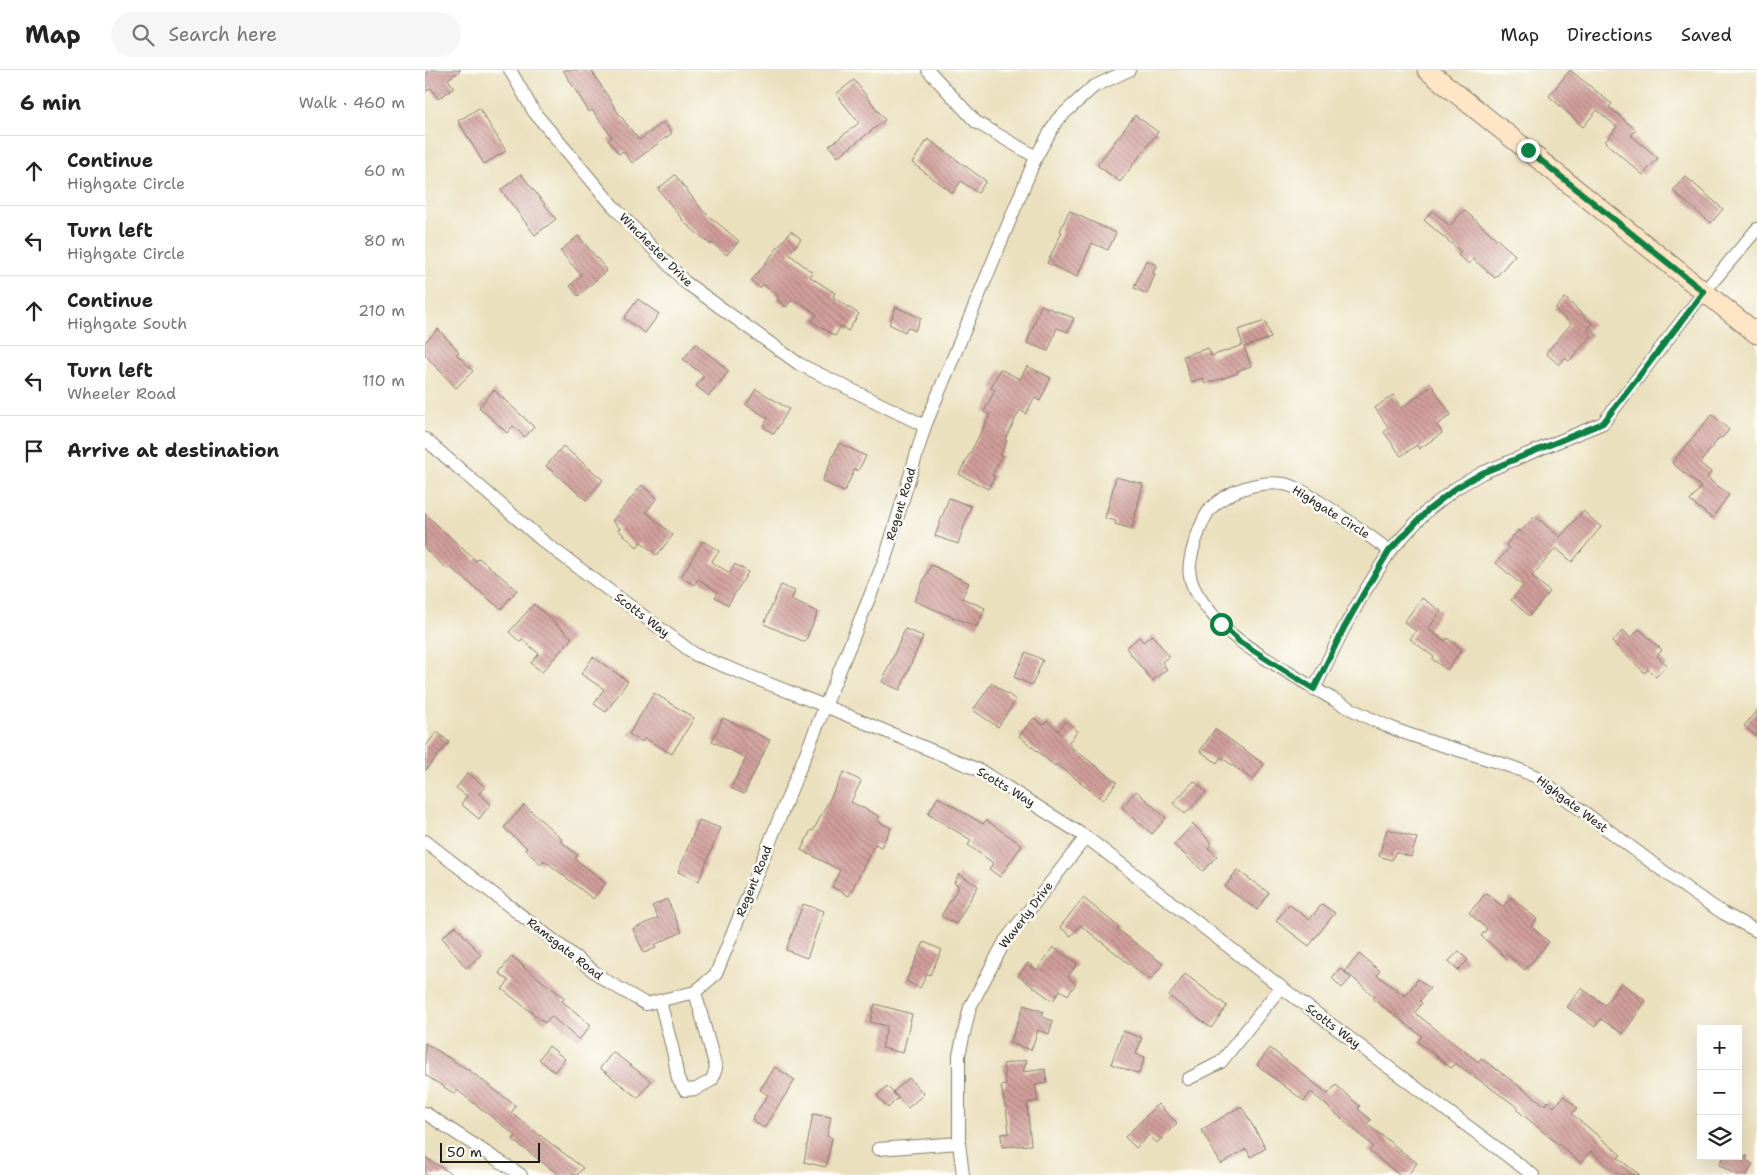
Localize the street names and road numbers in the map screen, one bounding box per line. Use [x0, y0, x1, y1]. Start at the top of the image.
street label: Winchester Drive [616, 210, 697, 291]
street label: Regent Road [882, 465, 920, 542]
street label: Highgate Circle [1289, 482, 1373, 542]
street label: Scotts Way [611, 589, 673, 641]
street label: Scotts Way [974, 763, 1038, 811]
street label: Highgate West [1533, 772, 1611, 836]
street label: Regent Road [732, 843, 776, 919]
street label: Waverly Drive [996, 878, 1057, 952]
street label: Ramsgate Road [524, 914, 606, 984]
street label: Scotts Way [1302, 1000, 1364, 1052]

